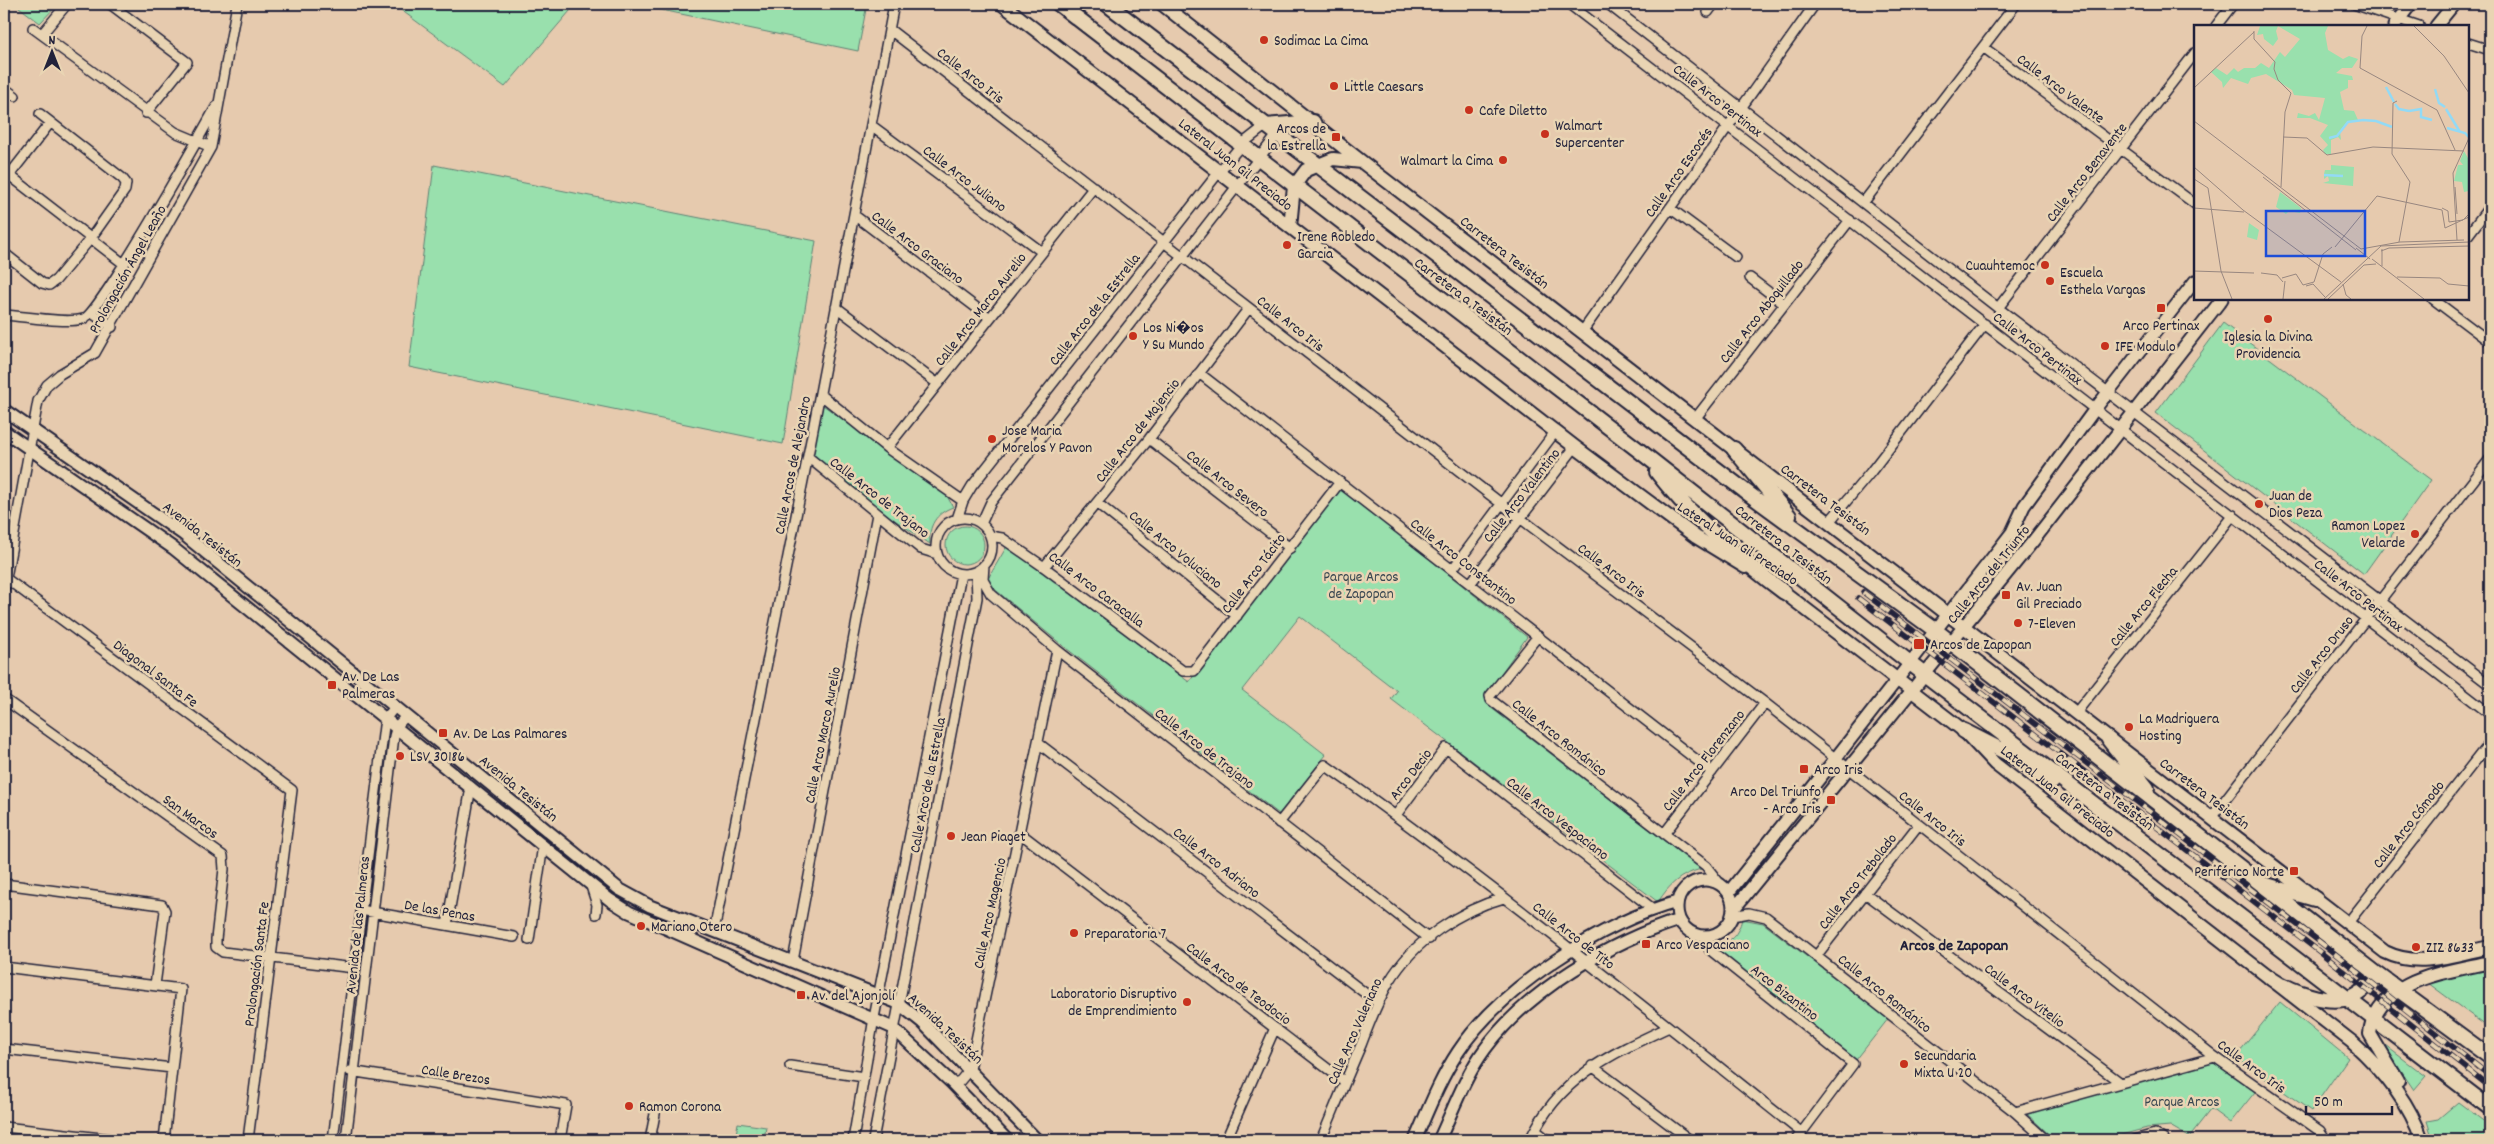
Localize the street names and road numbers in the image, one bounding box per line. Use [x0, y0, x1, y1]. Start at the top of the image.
street label: Calle Arco Iris [931, 43, 1008, 110]
street label: Calle Arco Valente [2011, 49, 2109, 130]
street label: Calle Arco Pertinax [1667, 60, 1767, 144]
street label: Lateral Juan Gil Preciado [1173, 114, 1297, 218]
street label: Calle Arco Benavente [2042, 118, 2134, 228]
street label: Calle Arco Escocés [1640, 123, 1719, 223]
street label: Calle Arco Juliano [917, 141, 1011, 219]
street label: Prolongación Ángel Leaño [84, 201, 173, 338]
street label: Calle Arco Graciano [866, 206, 968, 291]
street label: Carretera Tesistán [1454, 212, 1553, 296]
street label: Calle Arco Marco Aurelio [930, 248, 1033, 372]
street label: Calle Arco de la Estrella [1045, 248, 1147, 371]
street label: Carretera a Tesistán [1409, 253, 1517, 342]
street label: Calle Arco Aboquillado [1715, 255, 1810, 369]
street label: Calle Arco Iris [1251, 291, 1328, 358]
street label: Calle Arco Pertinax [1987, 308, 2087, 392]
street label: Calle Arco de Majencio [1091, 374, 1187, 488]
street label: Calle Arcos de Alejandro [770, 394, 818, 536]
street label: Calle Arco Valentino [1479, 444, 1567, 548]
street label: Calle Arco Severo [1181, 445, 1273, 524]
street label: Calle Arco de Trajano [824, 452, 934, 545]
street label: Carretera Tesistán [1775, 459, 1875, 542]
street label: Avenida Tesistán [157, 497, 246, 574]
street label: Lateral Juan Gil Preciado [1672, 497, 1802, 592]
street label: Carretera a Tesistán [1729, 500, 1836, 591]
street label: Calle Arco Voluciano [1123, 506, 1227, 595]
street label: Calle Arco Constantino [1405, 514, 1521, 612]
street label: Calle Arco del Triunfo [1943, 521, 2037, 630]
street label: Calle Arco Tácito [1217, 529, 1292, 619]
street label: Calle Arco Iris [1572, 538, 1650, 605]
street label: Calle Arco Caracalla [1043, 547, 1149, 635]
street label: Calle Arco Pertinax [2308, 555, 2408, 639]
street label: Calle Arco Flecha [2105, 561, 2185, 652]
street label: Calle Arco Druso [2285, 611, 2360, 699]
street label: Diagonal Santa Fe [108, 635, 202, 714]
street label: Calle Arco Marco Aurelio [800, 665, 848, 806]
street label: Calle Arco Románico [1506, 694, 1611, 783]
street label: Calle Arco de Trajano [1149, 703, 1259, 796]
street label: Calle Arco Florenzano [1658, 705, 1752, 817]
street label: Calle Arco de la Estrella [905, 715, 953, 855]
street label: Lateral Juan Gil Preciado [1995, 741, 2119, 845]
street label: Arco Decio [1385, 744, 1439, 806]
street label: Carretera a Tesistán [2050, 748, 2158, 837]
street label: Avenida Tesistán [473, 751, 562, 828]
street label: Carretera Tesistán [2154, 753, 2254, 836]
street label: Calle Arco Vespaciano [1501, 772, 1613, 867]
street label: Calle Arco Cómodo [2368, 776, 2451, 874]
street label: Calle Arco Iris [1893, 786, 1970, 853]
street label: San Marcos [157, 790, 222, 845]
street label: Calle Arco Adriano [1167, 822, 1264, 905]
street label: Calle Arco Trebolado [1814, 829, 1904, 935]
street label: Avenida de las Palmeras [341, 855, 377, 995]
street label: Calle Arco Magencio [968, 856, 1014, 971]
street label: De las Penas [402, 895, 477, 929]
street label: Calle Arco de Tito [1527, 897, 1619, 976]
street label: Prolongación Santa Fe [239, 900, 277, 1028]
street label: Calle Arco de Teodocio [1180, 938, 1295, 1032]
street label: Calle Arco Románico [1832, 950, 1936, 1040]
street label: Calle Arco Vitelio [1979, 959, 2069, 1035]
street label: Arco Bizantino [1745, 960, 1823, 1027]
street label: Calle Arco Valeriano [1322, 975, 1389, 1089]
street label: Avenida Tesistán [902, 989, 987, 1070]
street label: Calle Arco Iris [2212, 1035, 2290, 1100]
street label: Calle Brezos [420, 1060, 492, 1092]

